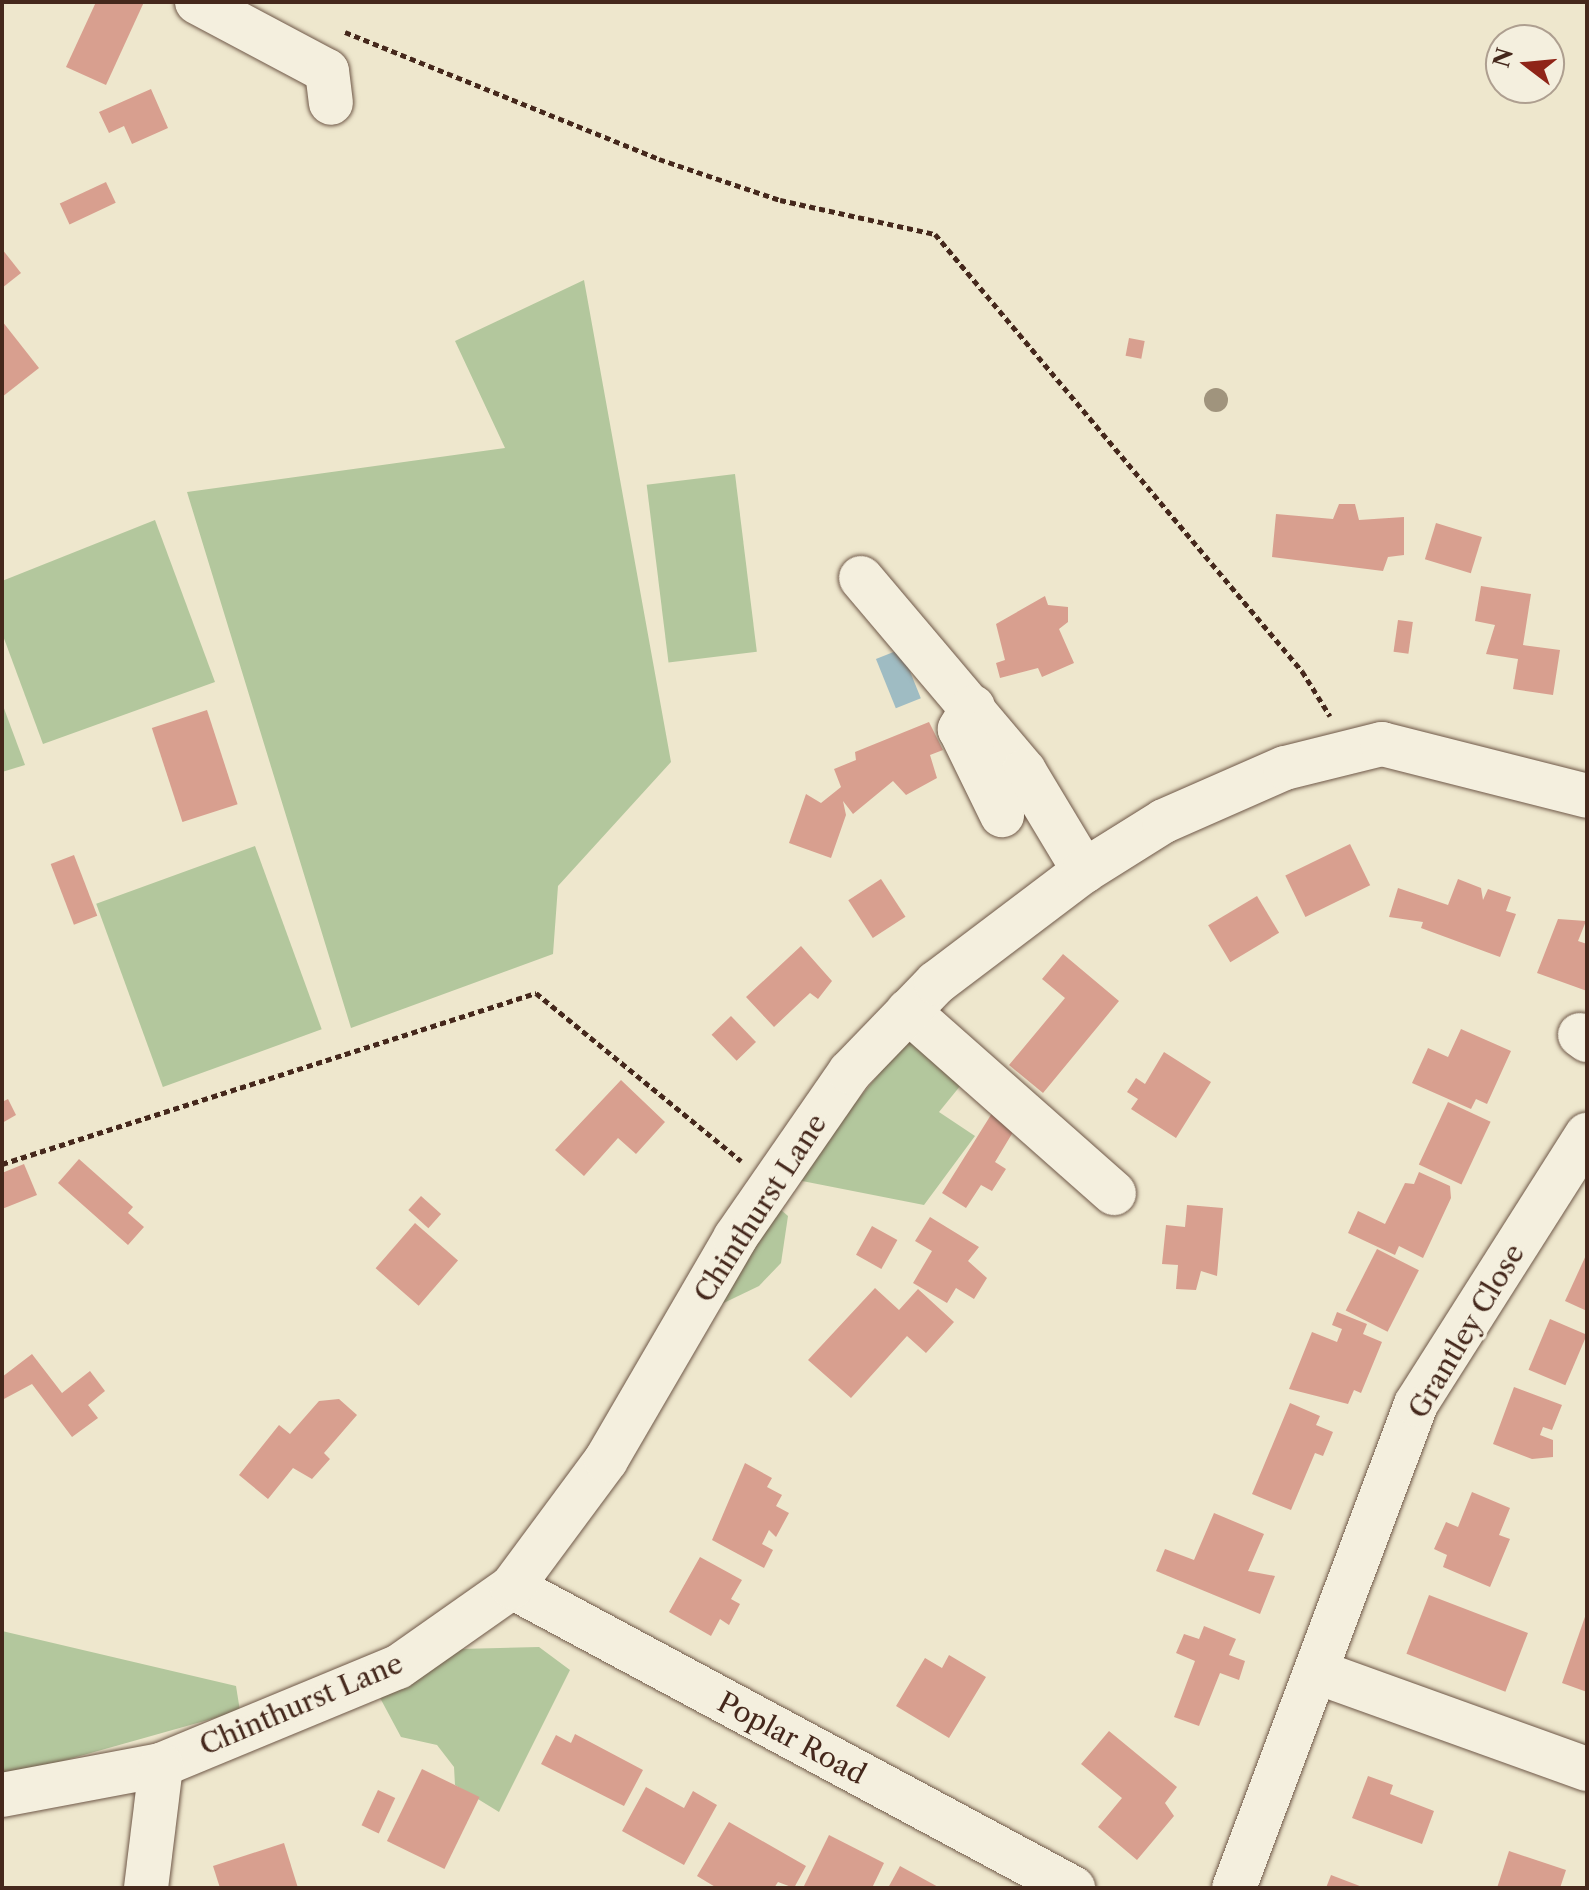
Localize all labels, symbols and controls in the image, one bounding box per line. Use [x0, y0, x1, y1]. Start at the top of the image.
north arrow [1485, 24, 1565, 104]
text: N [1488, 45, 1519, 71]
street label: Chinthurst Lane [687, 1108, 833, 1308]
street label: Grantley Close [1401, 1238, 1531, 1424]
street label: Chinthurst Lane [194, 1646, 408, 1762]
street label: Poplar Road [712, 1685, 872, 1791]

